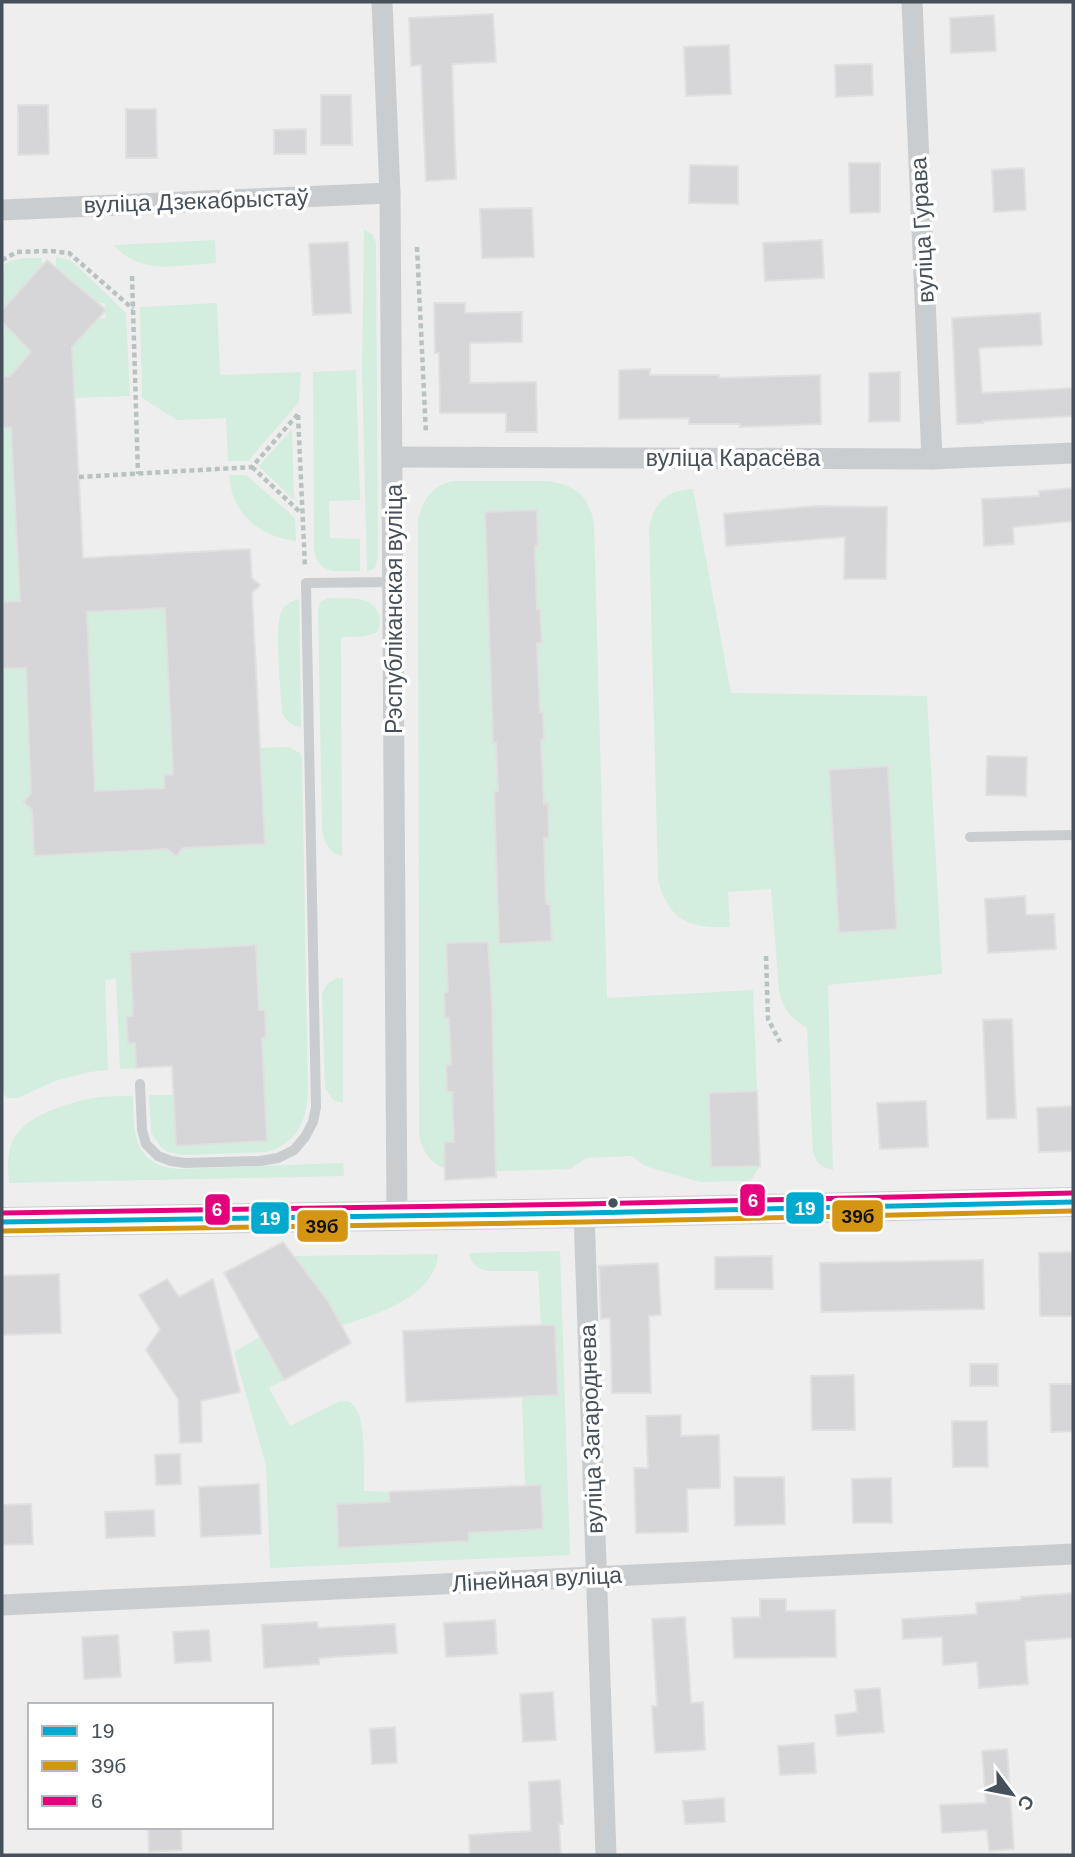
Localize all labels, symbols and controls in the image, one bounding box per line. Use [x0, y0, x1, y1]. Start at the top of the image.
street label: вуліца Гурава [905, 156, 939, 304]
street label: вуліца Дзекабрыстаў [83, 184, 309, 218]
street label: вуліца Карасёва [646, 445, 820, 471]
street label: Рэспубліканская вуліца [381, 484, 407, 734]
line badge: 6 [739, 1183, 766, 1217]
text: 6 [748, 1190, 758, 1211]
line badge: 19 [785, 1191, 825, 1225]
line badge: 6 [204, 1193, 231, 1226]
unlabelled marker [606, 1196, 620, 1210]
text: 19 [794, 1198, 816, 1219]
text: 6 [212, 1199, 222, 1220]
line badge: 39б [831, 1199, 884, 1233]
line badge: 19 [250, 1201, 290, 1235]
text: 39б [842, 1206, 874, 1227]
text: 19 [259, 1208, 281, 1229]
line badge: 39б [296, 1209, 349, 1243]
text: 39б [306, 1216, 338, 1237]
street label: вуліца Загароднева [574, 1324, 608, 1534]
street label: Лінейная вуліца [451, 1562, 623, 1596]
legend [28, 1703, 273, 1829]
text: 19 [91, 1719, 114, 1742]
text: 39б [91, 1754, 126, 1777]
north arrow [977, 1759, 1047, 1829]
text: 6 [91, 1789, 103, 1812]
text: С [1013, 1791, 1039, 1814]

